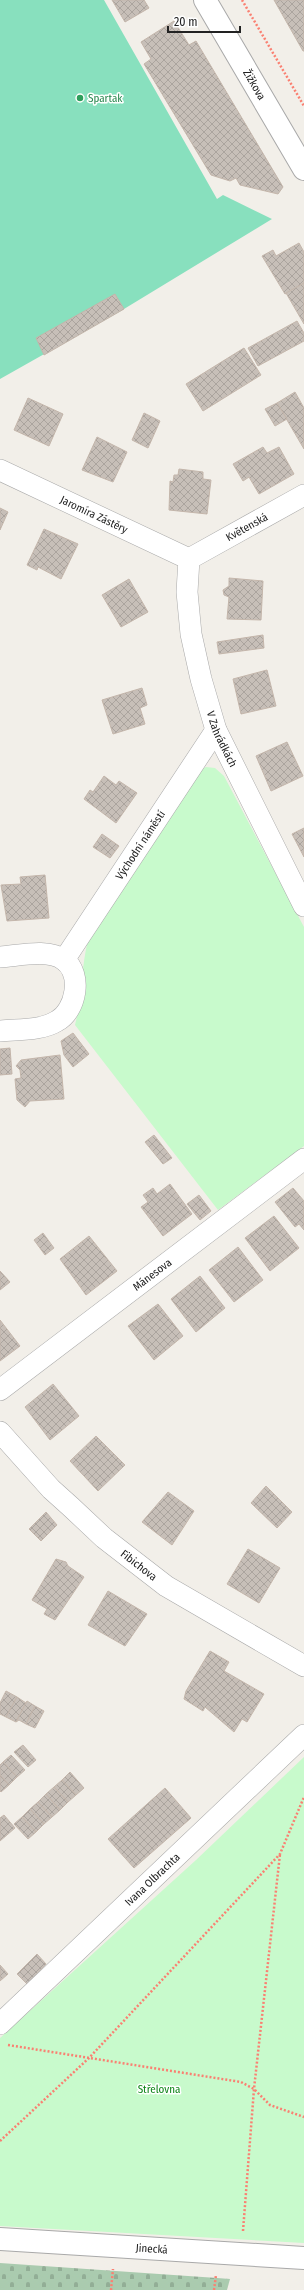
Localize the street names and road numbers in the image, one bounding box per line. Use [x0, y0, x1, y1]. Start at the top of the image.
street label: Žižkova [241, 66, 269, 102]
street label: Jaromíra Zástěry [58, 493, 130, 536]
street label: Květenská [224, 510, 270, 544]
street label: V Zahrádkách [204, 709, 240, 769]
street label: Východní náměstí [113, 808, 168, 882]
street label: Mánesova [130, 1256, 174, 1293]
street label: Fibichova [118, 1547, 160, 1583]
street label: Ivana Olbrachta [122, 1850, 182, 1908]
street label: Jinecká [135, 2241, 168, 2256]

